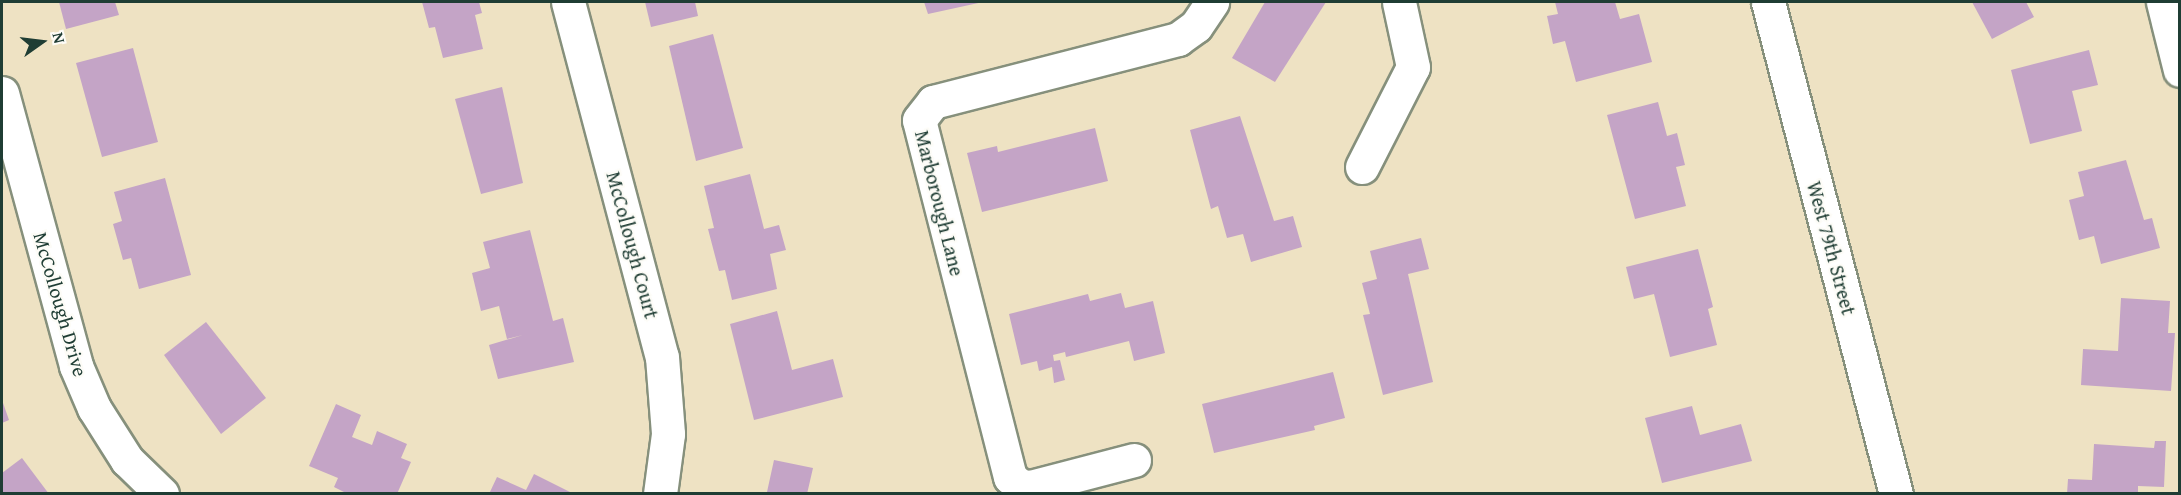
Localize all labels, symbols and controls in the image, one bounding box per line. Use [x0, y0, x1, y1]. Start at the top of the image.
north arrow [12, 12, 72, 72]
text: N [47, 30, 72, 46]
street label: Marborough Lane [910, 128, 970, 278]
street label: McCollough Court [602, 169, 664, 321]
street label: West 79th Street [1803, 178, 1861, 318]
street label: McCollough Drive [29, 229, 93, 379]

